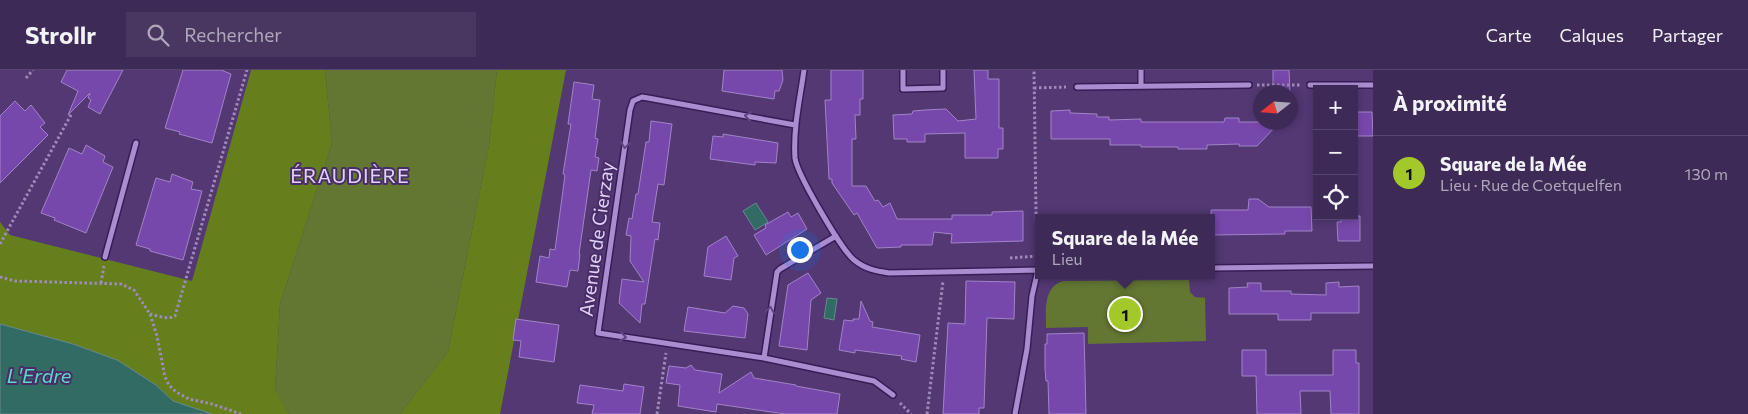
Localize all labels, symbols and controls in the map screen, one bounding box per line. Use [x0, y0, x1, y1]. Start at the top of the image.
search box [126, 12, 476, 57]
text: Strollr [25, 20, 96, 49]
icon: search [144, 21, 172, 49]
text: Rechercher [184, 23, 282, 46]
text: Carte [1486, 24, 1531, 46]
text: Calques [1559, 24, 1624, 46]
text: Partager [1652, 24, 1723, 46]
north arrow [1253, 85, 1298, 130]
map controls [1313, 85, 1358, 220]
button: + [1313, 85, 1358, 130]
text: À proximité [1393, 90, 1507, 115]
one-way arrow [743, 111, 752, 122]
button: − [1313, 130, 1358, 175]
one-way arrow [620, 142, 631, 150]
text: Square de la Mée [1440, 152, 1586, 175]
street label: Avenue de Cierzay [574, 160, 618, 318]
district label: ÉRAUDIÈRE [290, 163, 410, 187]
text: 1 [1405, 164, 1413, 183]
text: 130 m [1685, 164, 1728, 183]
button: locate [1313, 175, 1358, 220]
text: Lieu · Rue de Coetquelfen [1440, 175, 1622, 194]
popup [1035, 214, 1215, 279]
text: Square de la Mée [1052, 226, 1198, 249]
your location [787, 237, 813, 263]
text: Lieu [1052, 249, 1082, 268]
pin: 1 [1109, 295, 1141, 333]
one-way arrow [765, 306, 775, 314]
one-way arrow [619, 331, 627, 342]
water label: L'Erdre [7, 363, 72, 387]

